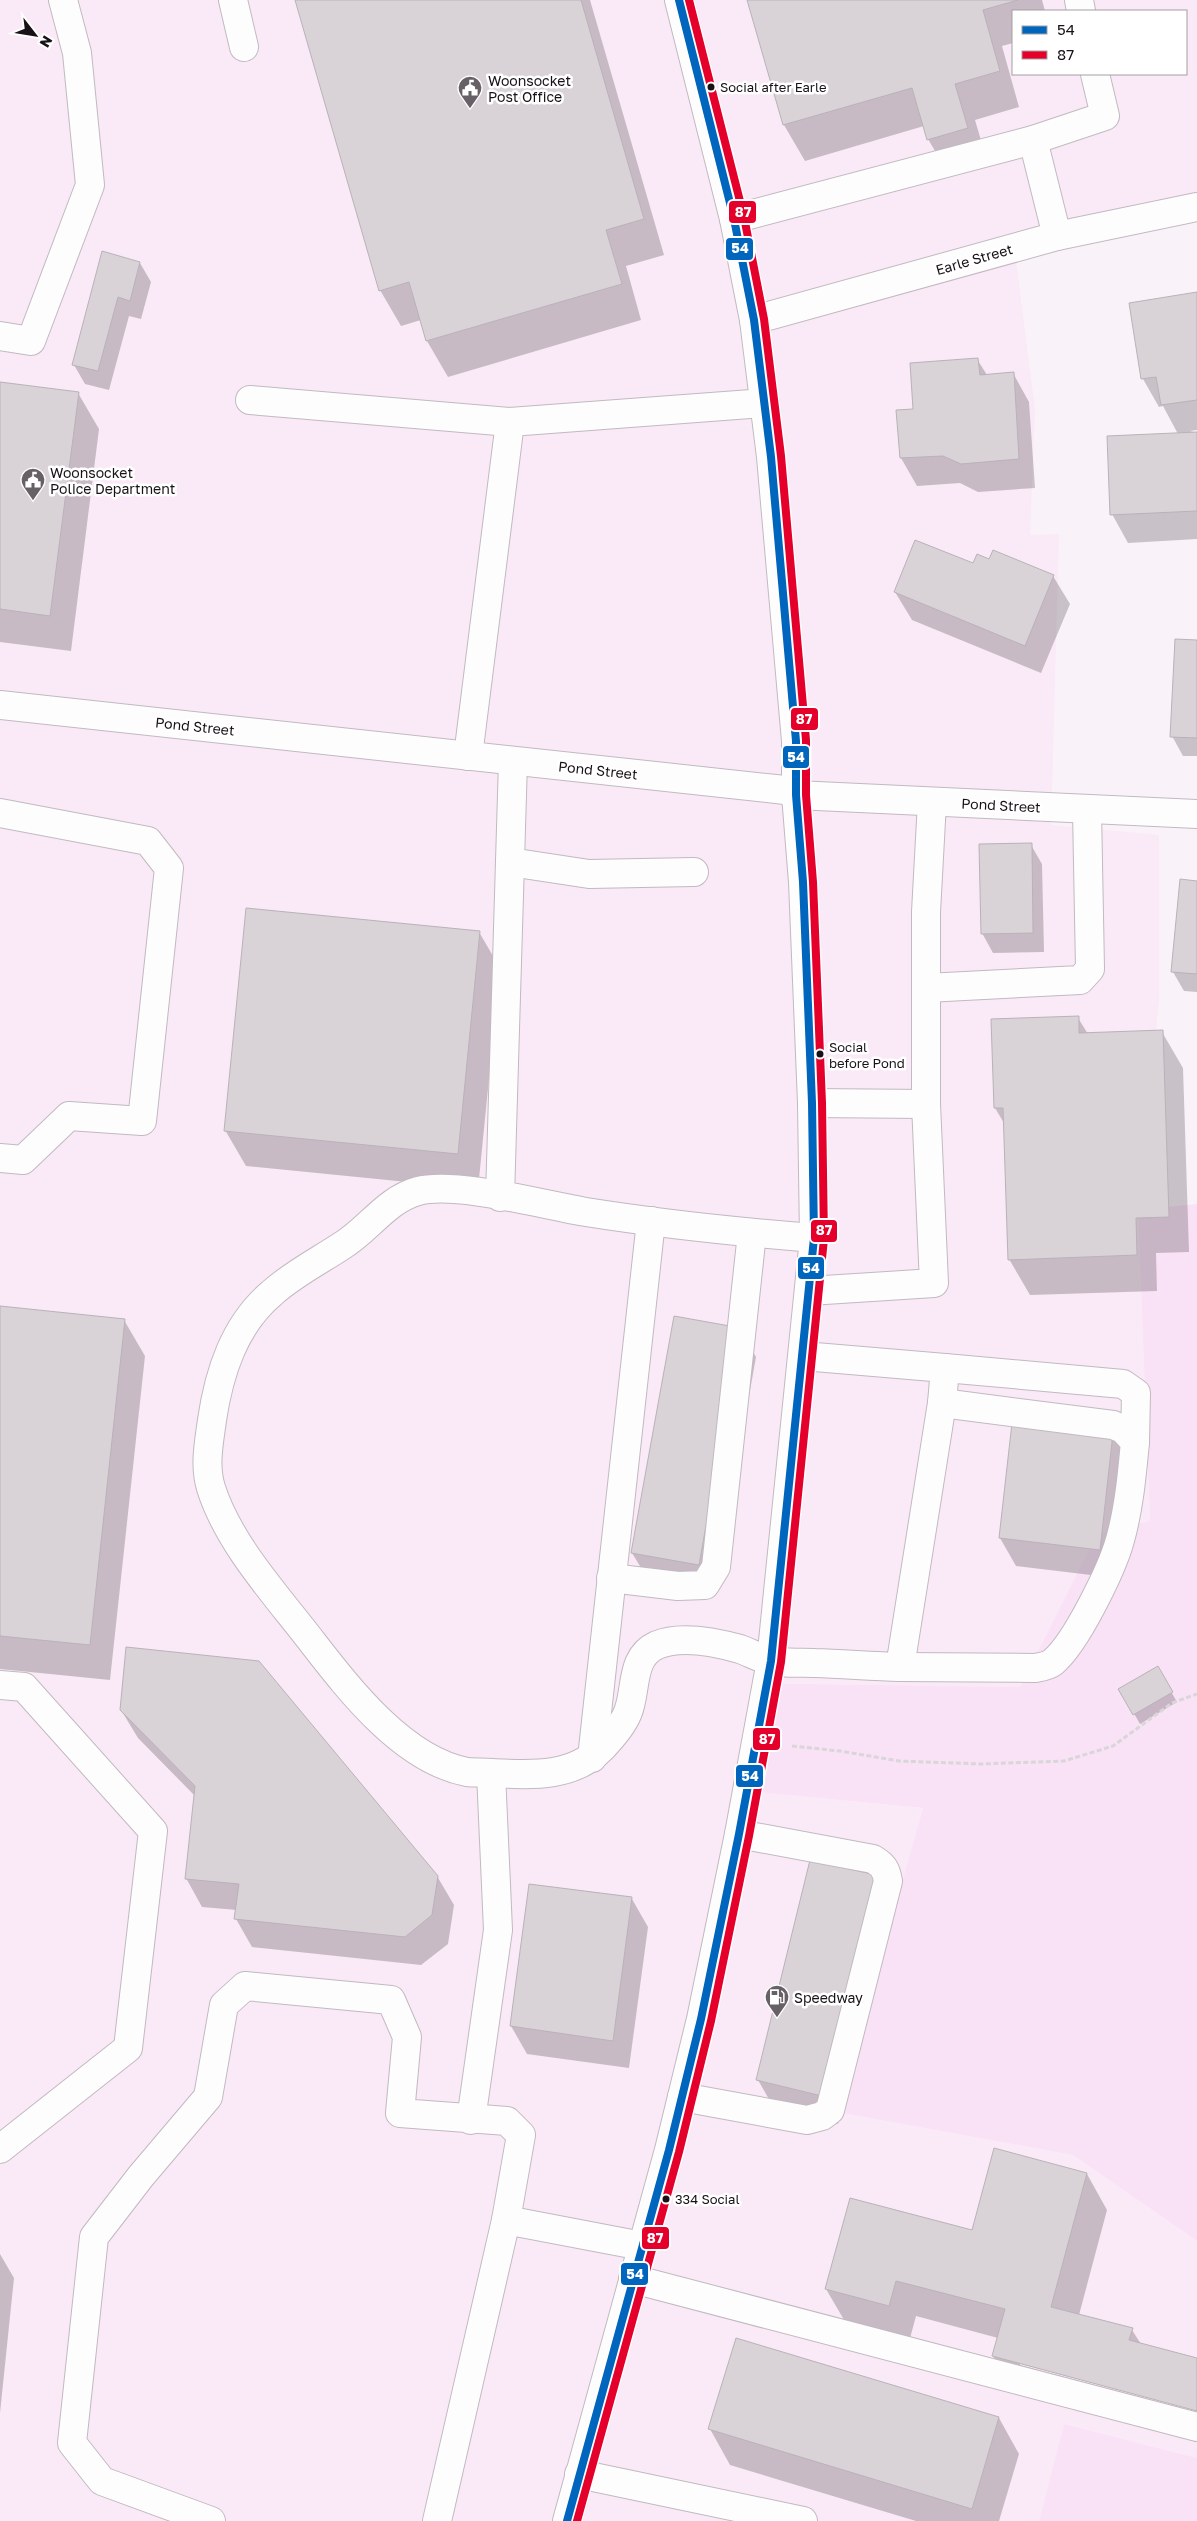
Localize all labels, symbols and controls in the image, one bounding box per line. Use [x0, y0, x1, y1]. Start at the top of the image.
north arrow [10, 10, 60, 60]
legend [1012, 10, 1187, 75]
text: 54 [1057, 20, 1075, 38]
text: N [37, 33, 57, 51]
text: 87 [1057, 45, 1074, 63]
place label: Woonsocket Post Office [488, 72, 571, 105]
public building icon: Woonsocket Post Office [457, 75, 483, 109]
place label: Social after Earle [720, 79, 827, 95]
marker: Social after Earle [706, 82, 716, 92]
line badge: 87 [728, 200, 757, 224]
text: 87 [735, 203, 752, 220]
line badge: 54 [725, 237, 754, 261]
text: 54 [731, 239, 749, 256]
street label: Earle Street [934, 240, 1014, 278]
place label: Woonsocket Police Department [50, 464, 175, 497]
public building icon: Woonsocket Police Department [20, 467, 46, 501]
line badge: 87 [790, 707, 819, 731]
text: 87 [796, 710, 813, 727]
street label: Pond Street [155, 713, 235, 739]
line badge: 54 [782, 745, 810, 769]
text: 54 [787, 748, 805, 765]
street label: Pond Street [558, 757, 638, 783]
street label: Pond Street [961, 794, 1041, 816]
place label: Social before Pond [829, 1039, 905, 1071]
marker: Social before Pond [815, 1049, 825, 1059]
line badge: 87 [810, 1219, 838, 1243]
text: 87 [816, 1221, 833, 1238]
line badge: 54 [797, 1256, 825, 1280]
text: 54 [802, 1259, 820, 1276]
line badge: 87 [752, 1727, 781, 1751]
text: 87 [759, 1730, 776, 1747]
line badge: 54 [735, 1764, 764, 1788]
text: 54 [741, 1767, 759, 1784]
fuel station icon: Speedway [764, 1984, 790, 2018]
place label: Speedway [794, 1989, 863, 2006]
place label: 334 Social [675, 2191, 740, 2207]
marker: 334 Social [661, 2194, 671, 2204]
line badge: 87 [641, 2226, 670, 2250]
text: 87 [647, 2229, 664, 2246]
line badge: 54 [620, 2262, 649, 2286]
text: 54 [626, 2265, 644, 2282]

